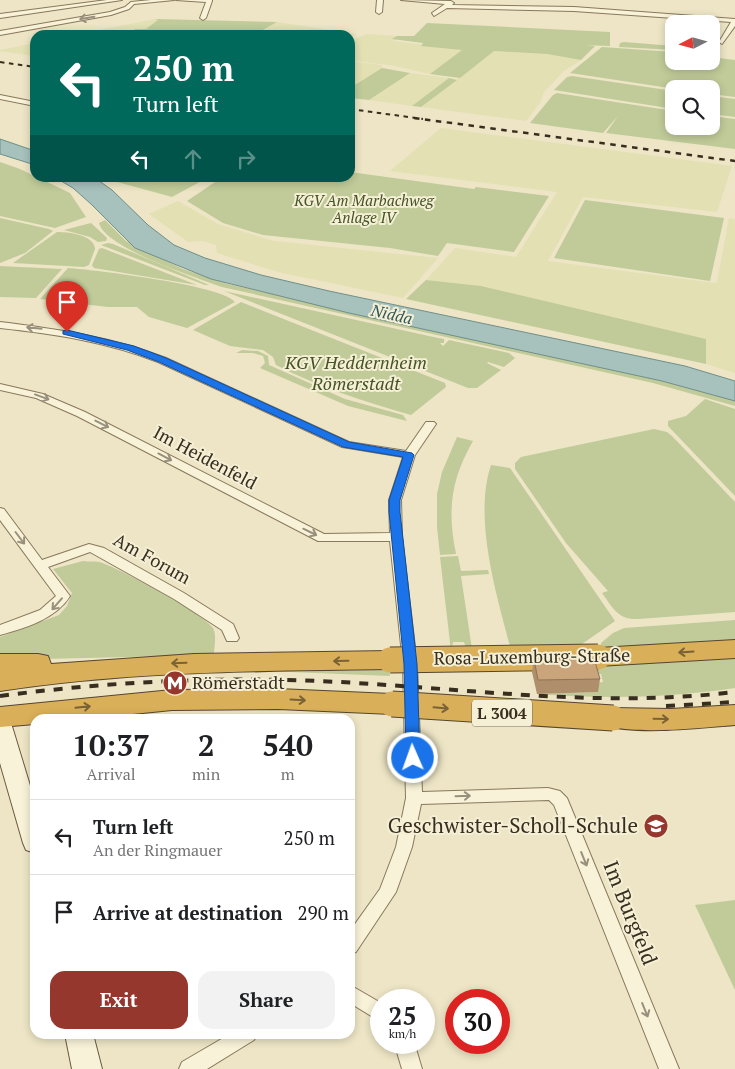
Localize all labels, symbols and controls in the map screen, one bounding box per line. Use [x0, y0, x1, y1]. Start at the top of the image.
one-way arrow [80, 13, 96, 23]
north arrow [665, 15, 720, 70]
map controls [665, 15, 720, 135]
text: 250 m [133, 45, 234, 91]
icon: left [50, 50, 115, 115]
button: search [665, 80, 720, 135]
text: Turn left [133, 89, 219, 118]
icon: left [126, 145, 154, 173]
icon: ahead [179, 145, 207, 173]
icon: right [232, 145, 260, 173]
park label: KGV Am Marbachweg Anlage IV [293, 190, 435, 227]
pin [46, 281, 88, 332]
icon: arrive [53, 288, 81, 316]
water label: Nidda [368, 298, 415, 329]
one-way arrow [26, 323, 42, 333]
park label: KGV Heddernheim Römerstadt [284, 350, 427, 395]
one-way arrow [33, 393, 49, 402]
one-way arrow [94, 420, 109, 429]
street label: Im Heidenfeld [150, 420, 261, 494]
one-way arrow [158, 452, 173, 462]
street label: Am Forum [110, 527, 196, 589]
one-way arrow [302, 527, 317, 537]
one-way arrow [15, 531, 26, 544]
one-way arrow [52, 597, 63, 610]
street label: Rosa-Luxemburg-Straße [433, 642, 630, 670]
one-way arrow [679, 648, 695, 657]
one-way arrow [333, 656, 350, 666]
one-way arrow [171, 659, 187, 668]
metro station icon: Römerstadt [162, 670, 188, 696]
place label: Römerstadt [192, 670, 285, 694]
one-way arrow [290, 695, 306, 704]
road number: L 3004 [472, 700, 532, 726]
one-way arrow [75, 702, 91, 712]
one-way arrow [433, 703, 449, 713]
one-way arrow [653, 714, 669, 724]
text: 10:37 [72, 725, 150, 765]
text: 2 [198, 725, 215, 765]
text: 540 [262, 725, 313, 765]
position arrow [386, 731, 438, 783]
text: Arrival [86, 763, 136, 785]
text: min [192, 763, 220, 785]
text: m [281, 763, 294, 785]
one-way arrow [455, 792, 471, 801]
place label: Geschwister-Scholl-Schule [388, 811, 638, 839]
school or university icon: Geschwister-Scholl-Schule [643, 813, 669, 839]
text: Turn left [93, 814, 174, 839]
icon: left [50, 823, 78, 851]
text: 250 m [284, 825, 335, 850]
text: An der Ringmauer [93, 839, 222, 861]
one-way arrow [580, 851, 589, 866]
street label: Im Burgfeld [597, 856, 665, 969]
icon: arrive [50, 898, 78, 926]
text: Arrive at destination [93, 900, 282, 925]
text: 290 m [297, 900, 349, 925]
button: Exit [50, 971, 188, 1029]
button: Share [198, 971, 335, 1029]
speed limit sign: 30 [445, 989, 510, 1054]
text: 25 [388, 999, 417, 1032]
one-way arrow [641, 1001, 650, 1017]
text: km/h [389, 1026, 416, 1041]

